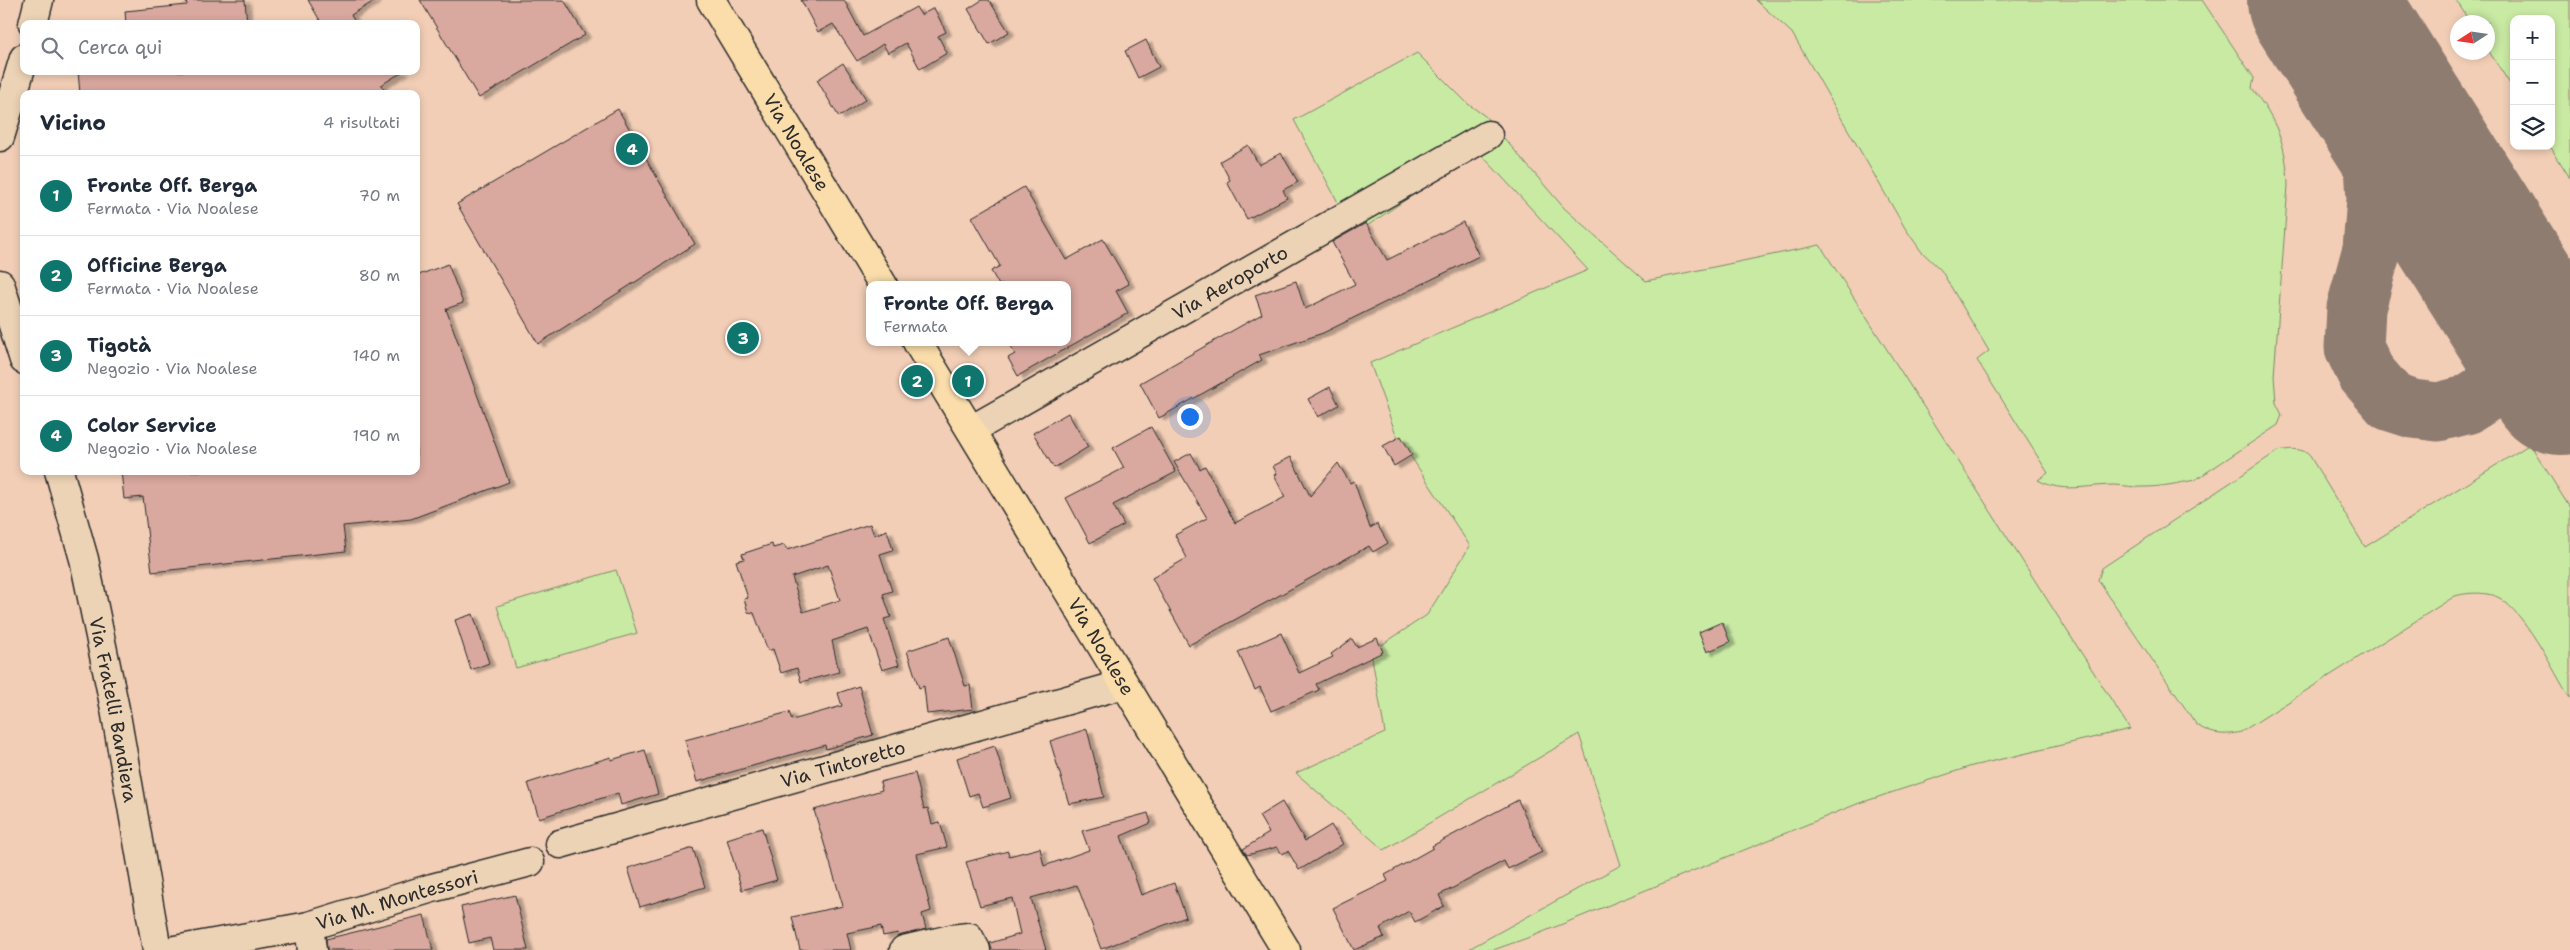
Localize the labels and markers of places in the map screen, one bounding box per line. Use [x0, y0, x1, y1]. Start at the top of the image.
pin: 4 [616, 130, 648, 168]
pin: 3 [727, 319, 759, 357]
pin: 2 [901, 362, 933, 400]
pin: 1 [952, 362, 984, 400]

